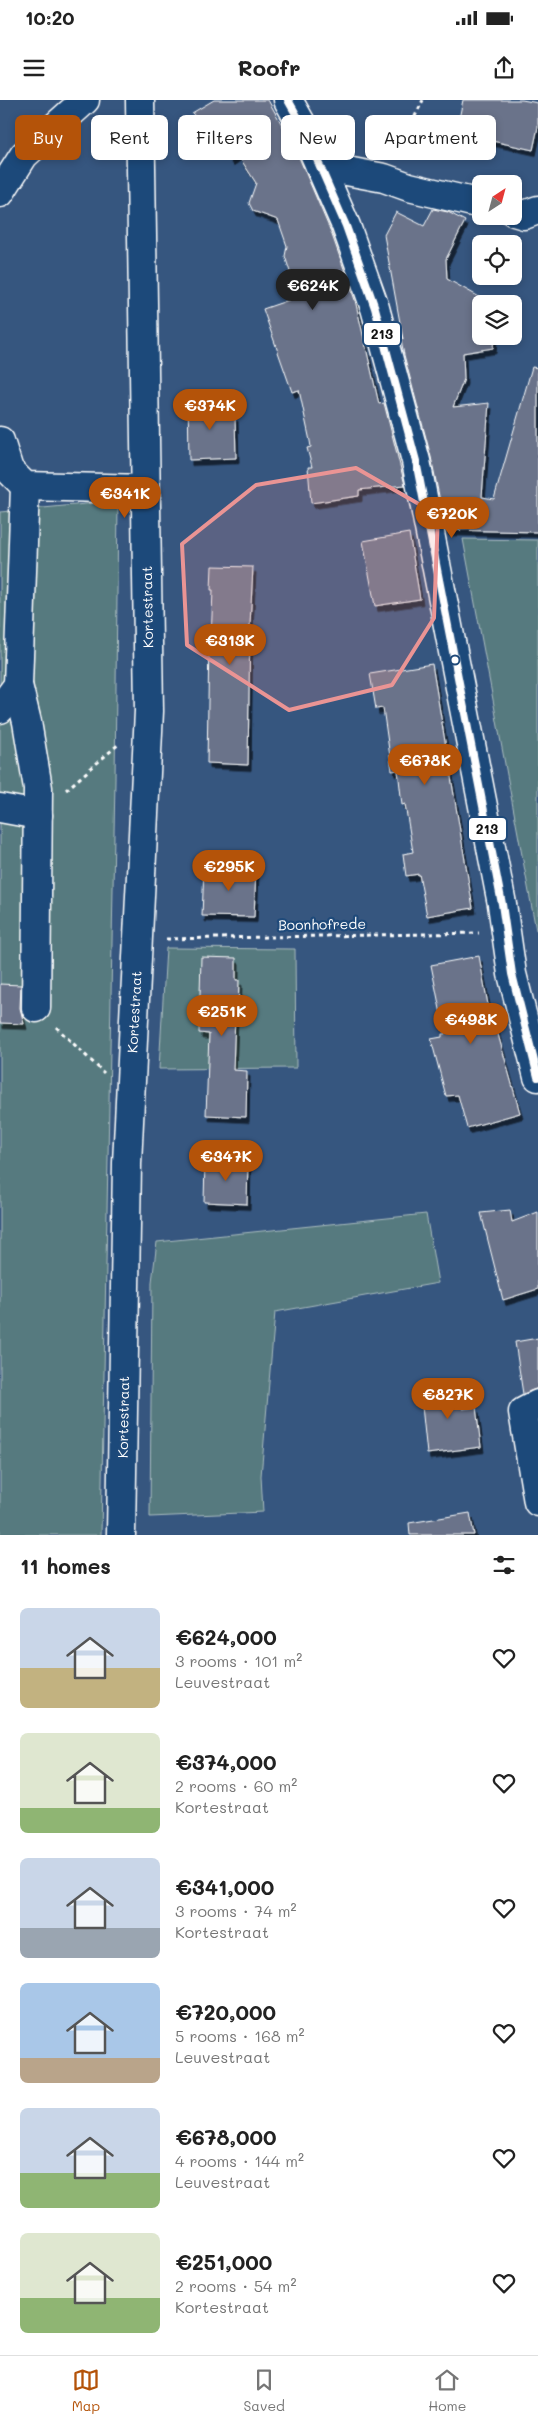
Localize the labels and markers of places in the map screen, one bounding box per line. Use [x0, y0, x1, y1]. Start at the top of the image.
pin: €624K [278, 268, 348, 311]
pin: €374K [175, 388, 245, 431]
pin: €341K [90, 476, 160, 519]
pin: €720K [417, 496, 487, 539]
pin: €313K [195, 624, 265, 666]
unlabelled marker [450, 655, 460, 665]
pin: €678K [390, 744, 460, 786]
pin: €295K [194, 850, 264, 892]
pin: €251K [187, 994, 257, 1037]
pin: €498K [436, 1002, 506, 1045]
pin: €347K [191, 1140, 261, 1182]
pin: €827K [413, 1378, 483, 1420]

